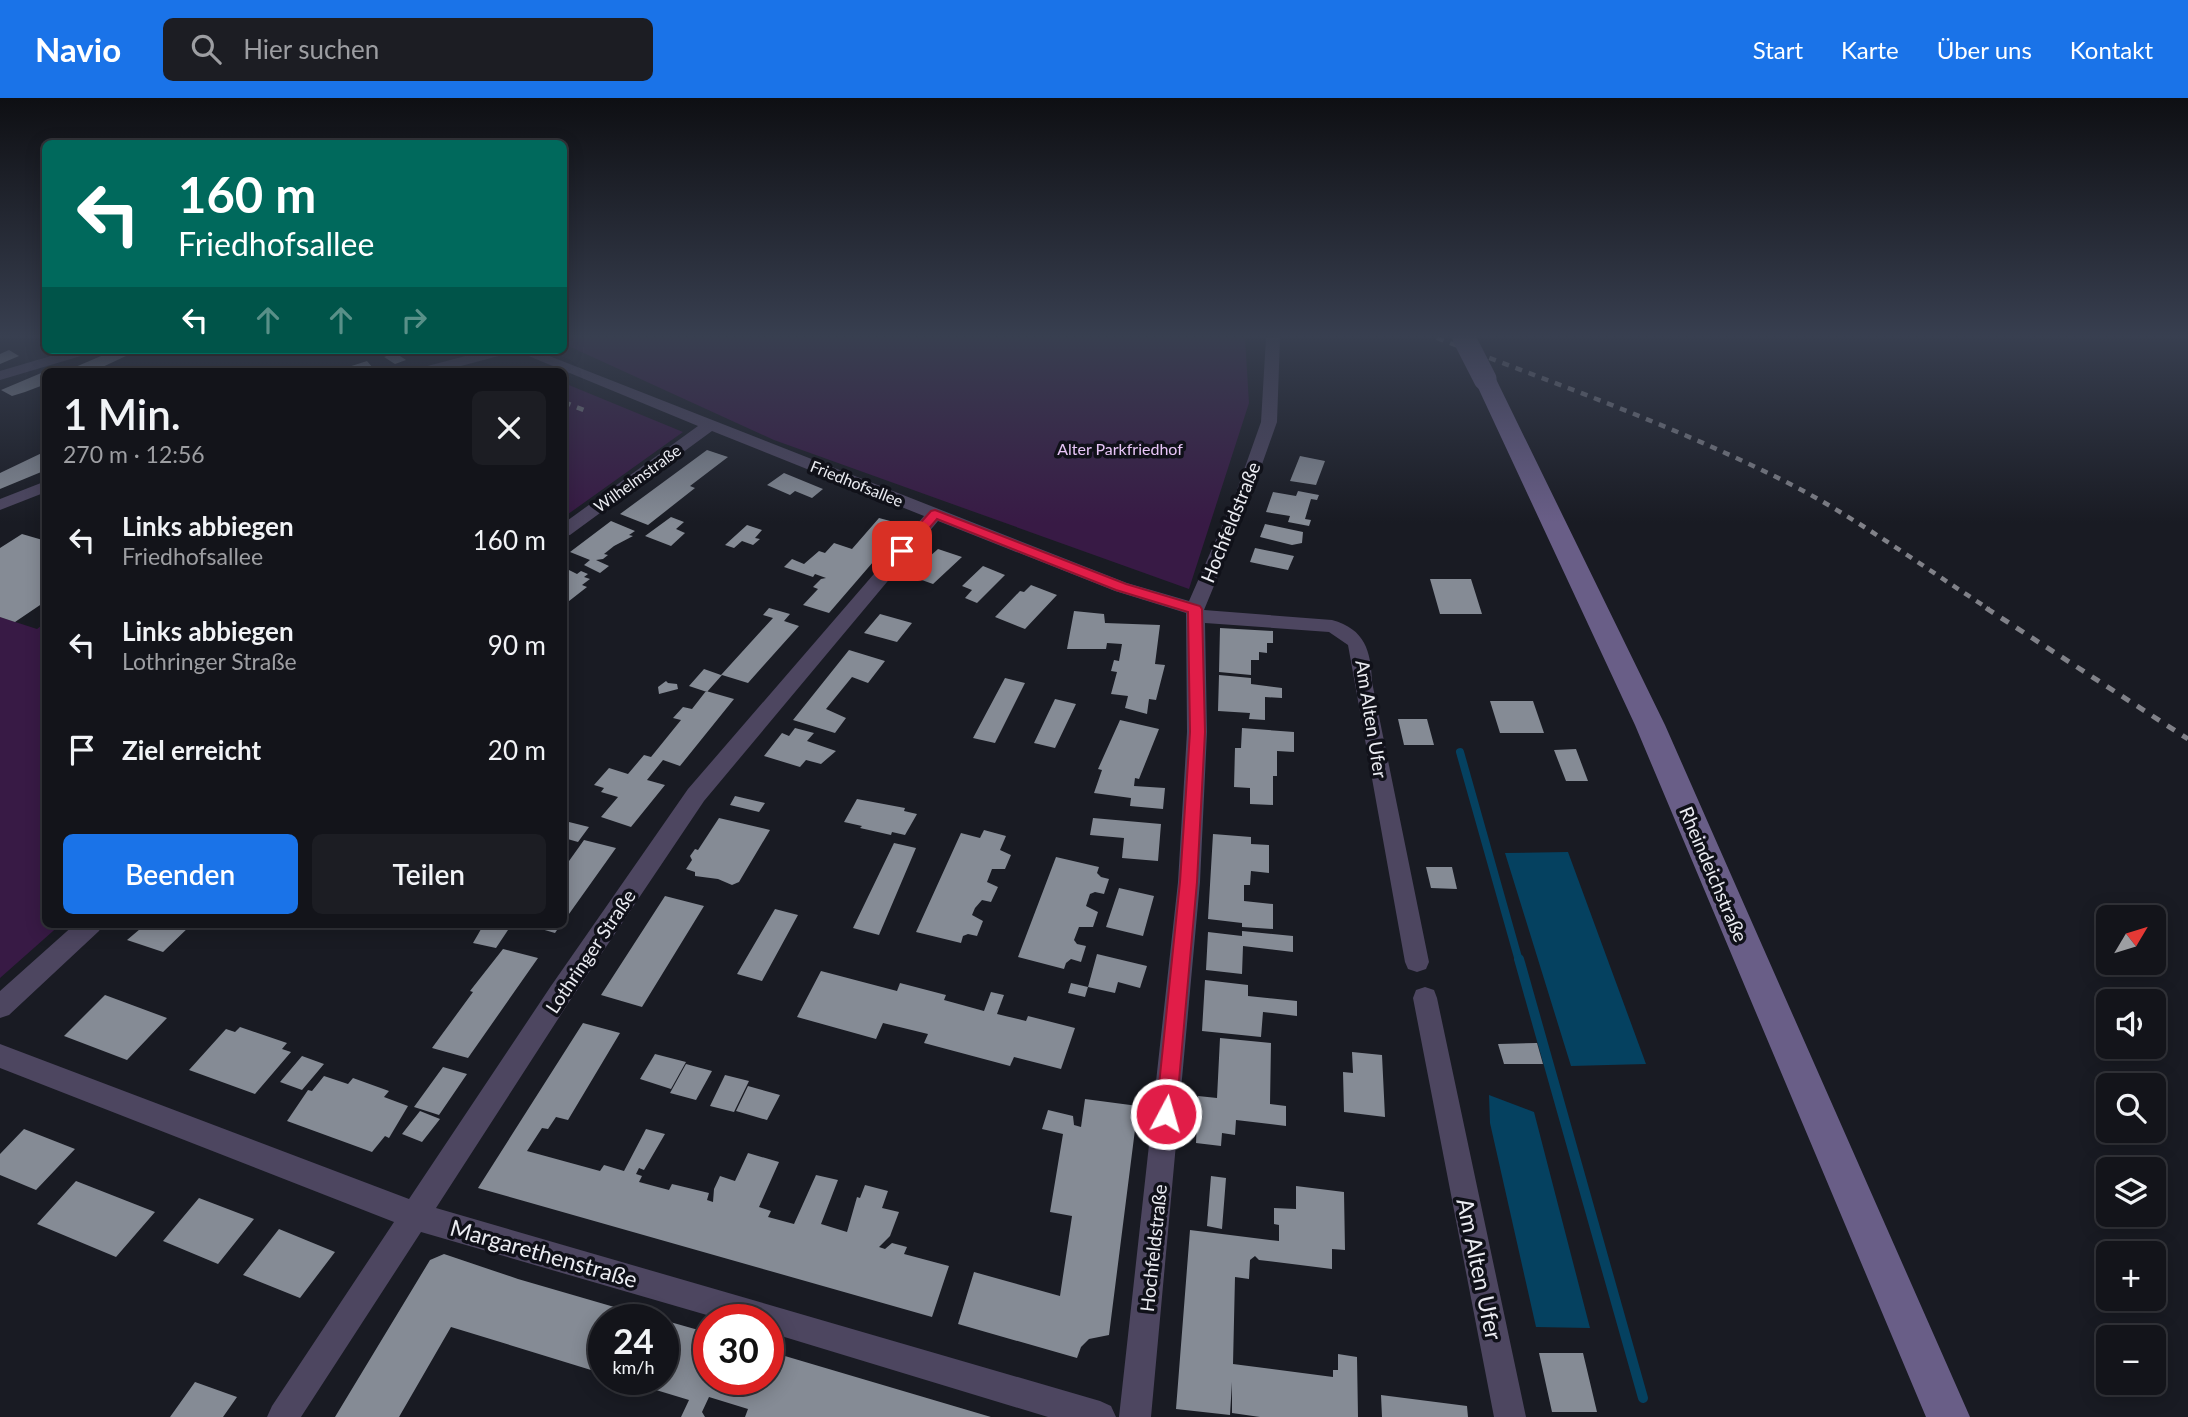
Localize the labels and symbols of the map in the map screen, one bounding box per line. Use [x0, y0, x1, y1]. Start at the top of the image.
park label: Alter Parkfriedhof [1057, 439, 1183, 458]
street label: Wilhelmstraße [590, 440, 684, 516]
street label: Friedhofsallee [808, 456, 906, 510]
street label: Hochfeldstraße [1195, 458, 1265, 586]
pin [872, 521, 932, 581]
street label: Am Alten Ufer [1351, 658, 1393, 780]
street label: Rheindeichstraße [1675, 803, 1753, 945]
street label: Lothringer Straße [540, 885, 640, 1017]
north arrow [2096, 905, 2166, 975]
position arrow [1129, 1077, 1203, 1151]
street label: Hochfeldstraße [1135, 1183, 1171, 1313]
street label: Am Alten Ufer [1451, 1195, 1509, 1343]
street label: Margarethenstraße [447, 1213, 641, 1293]
speed limit sign: 30 [693, 1304, 784, 1395]

